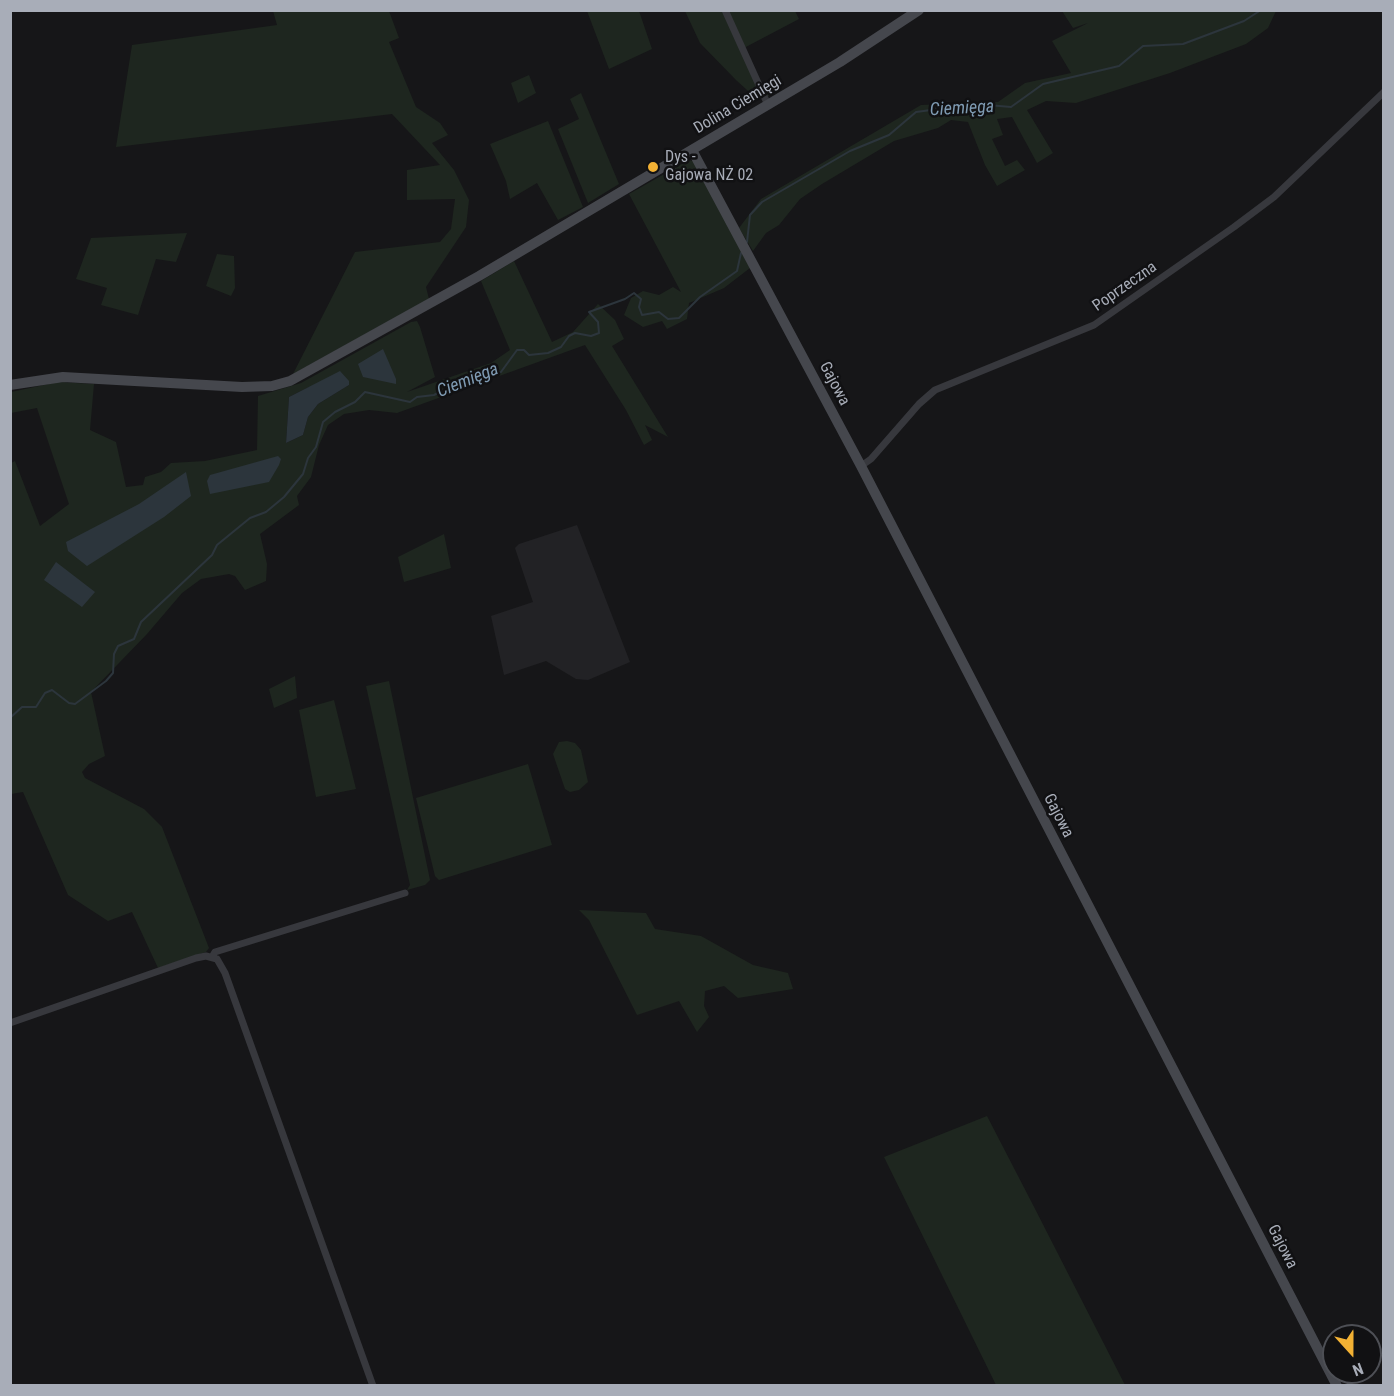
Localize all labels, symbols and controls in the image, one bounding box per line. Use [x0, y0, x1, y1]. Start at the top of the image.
street label: Dolina Ciemięgi [691, 71, 785, 139]
water label: Ciemięga [929, 97, 995, 121]
place label: Dys - Gajowa NŻ 02 [665, 148, 753, 186]
marker: Dys - Gajowa NŻ 02 [646, 160, 660, 174]
street label: Poprzeczna [1089, 258, 1161, 316]
water label: Ciemięga [434, 359, 502, 403]
street label: Gajowa [815, 359, 853, 409]
street label: Gajowa [1039, 791, 1077, 841]
street label: Gajowa [1263, 1222, 1301, 1272]
north arrow [1322, 1324, 1382, 1384]
text: N [1350, 1359, 1366, 1380]

